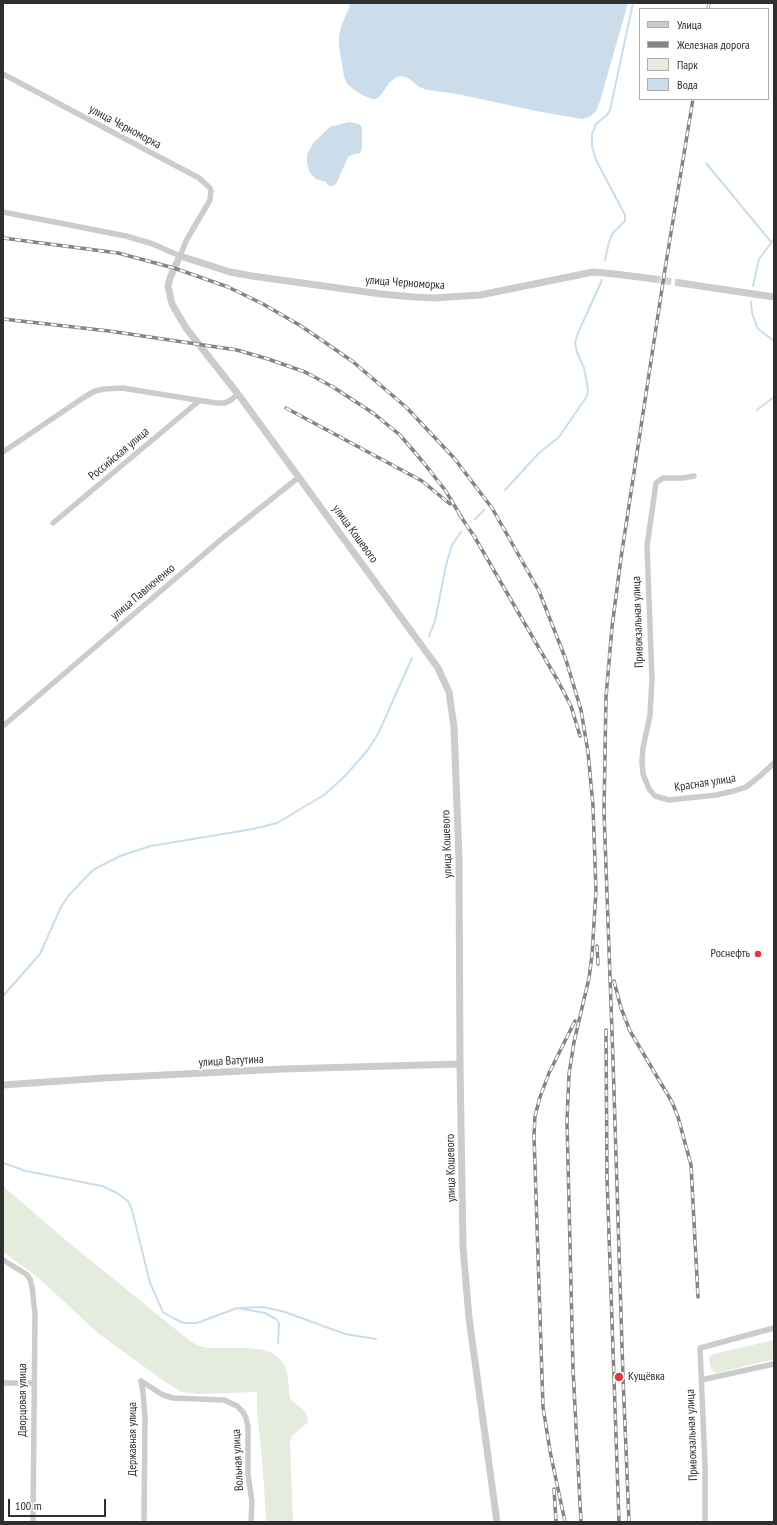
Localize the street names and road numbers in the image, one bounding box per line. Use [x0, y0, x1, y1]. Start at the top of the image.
street label: улица Черноморка [86, 102, 164, 152]
street label: улица Черноморка [365, 273, 445, 293]
street label: Российская улица [86, 424, 152, 484]
street label: улица Кошевого [329, 502, 381, 566]
street label: улица Павлюченко [108, 561, 178, 623]
street label: Привокзальная улица [629, 576, 647, 668]
street label: Красная улица [673, 771, 737, 795]
street label: улица Кошевого [439, 810, 455, 878]
street label: улица Ватутина [198, 1052, 264, 1070]
street label: улица Кошевого [443, 1134, 459, 1202]
street label: Дворцовая улица [16, 1363, 30, 1437]
street label: Привокзальная улица [683, 1389, 701, 1481]
street label: Державная улица [126, 1402, 140, 1476]
street label: Вольная улица [229, 1429, 247, 1491]

